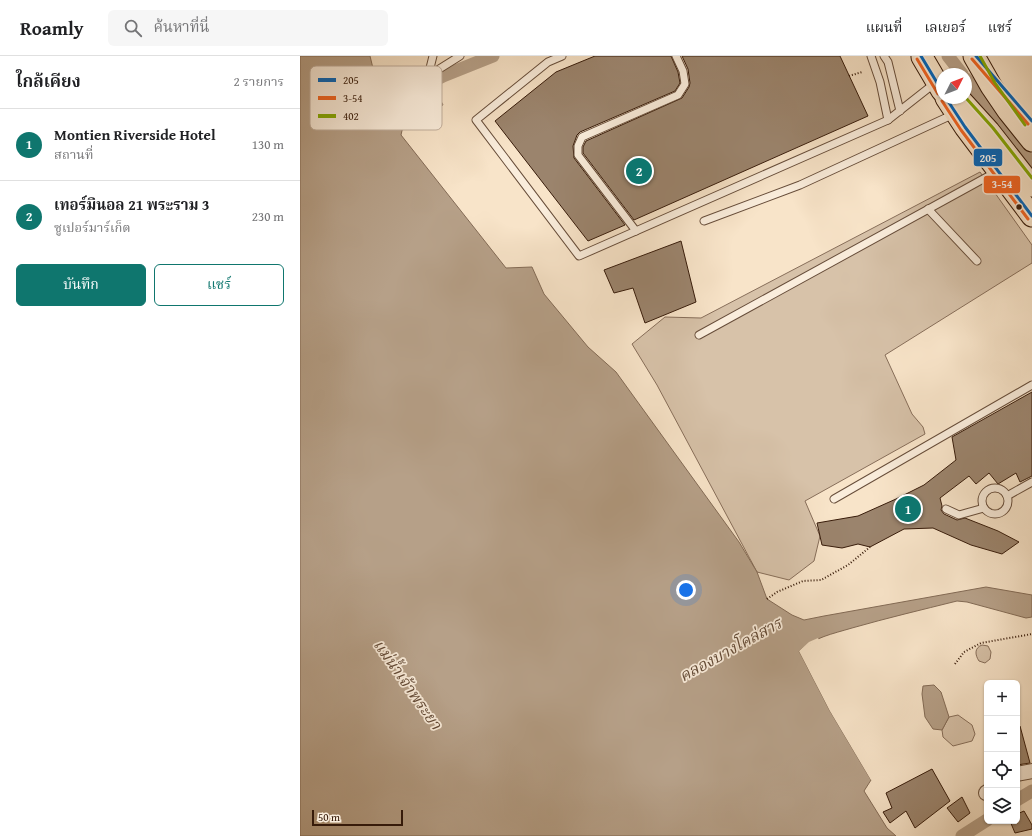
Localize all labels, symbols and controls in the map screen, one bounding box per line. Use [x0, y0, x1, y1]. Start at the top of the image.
search box [108, 10, 388, 46]
text: Roamly [20, 14, 84, 42]
text: ค้นหาที่นี่ [154, 16, 209, 37]
icon: search [122, 17, 144, 39]
text: แผนที่ [866, 17, 902, 37]
text: เลเยอร์ [924, 17, 966, 37]
text: แชร์ [988, 17, 1012, 37]
legend [310, 66, 442, 130]
text: ใกล้เคียง [16, 68, 81, 93]
north arrow [936, 68, 972, 104]
text: 2 รายการ [233, 72, 284, 91]
text: 205 [343, 72, 359, 88]
text: 3-54 [343, 90, 363, 106]
text: 402 [343, 108, 359, 124]
text: Montien Riverside Hotel [54, 124, 216, 145]
text: 1 [26, 135, 32, 154]
text: 130 m [252, 135, 284, 154]
text: สถานที่ [54, 145, 93, 164]
line badge: 205 [973, 148, 1003, 167]
text: 205 [979, 150, 997, 166]
pin: 2 [626, 156, 652, 186]
line badge: 3-54 [983, 175, 1021, 194]
text: 3-54 [991, 176, 1013, 192]
text: เทอร์มินอล 21 พระราม 3 [54, 194, 210, 215]
unlabelled marker [1014, 202, 1024, 212]
text: 2 [26, 207, 32, 226]
text: 230 m [252, 207, 284, 226]
text: ซูเปอร์มาร์เก็ต [54, 218, 131, 237]
button: บันทึก [16, 264, 146, 306]
button: แชร์ [154, 264, 284, 306]
pin: 1 [895, 494, 921, 524]
your location [676, 580, 696, 600]
water label: คลองบางโคล่สาร [674, 610, 788, 687]
water label: แม่น้ำเจ้าพระยา [368, 634, 449, 735]
map controls [984, 680, 1020, 824]
button: + [984, 680, 1020, 716]
button: − [984, 716, 1020, 752]
button: locate [984, 752, 1020, 788]
button: layers [984, 788, 1020, 824]
scale bar [312, 808, 403, 827]
text: 50 m [318, 809, 340, 825]

